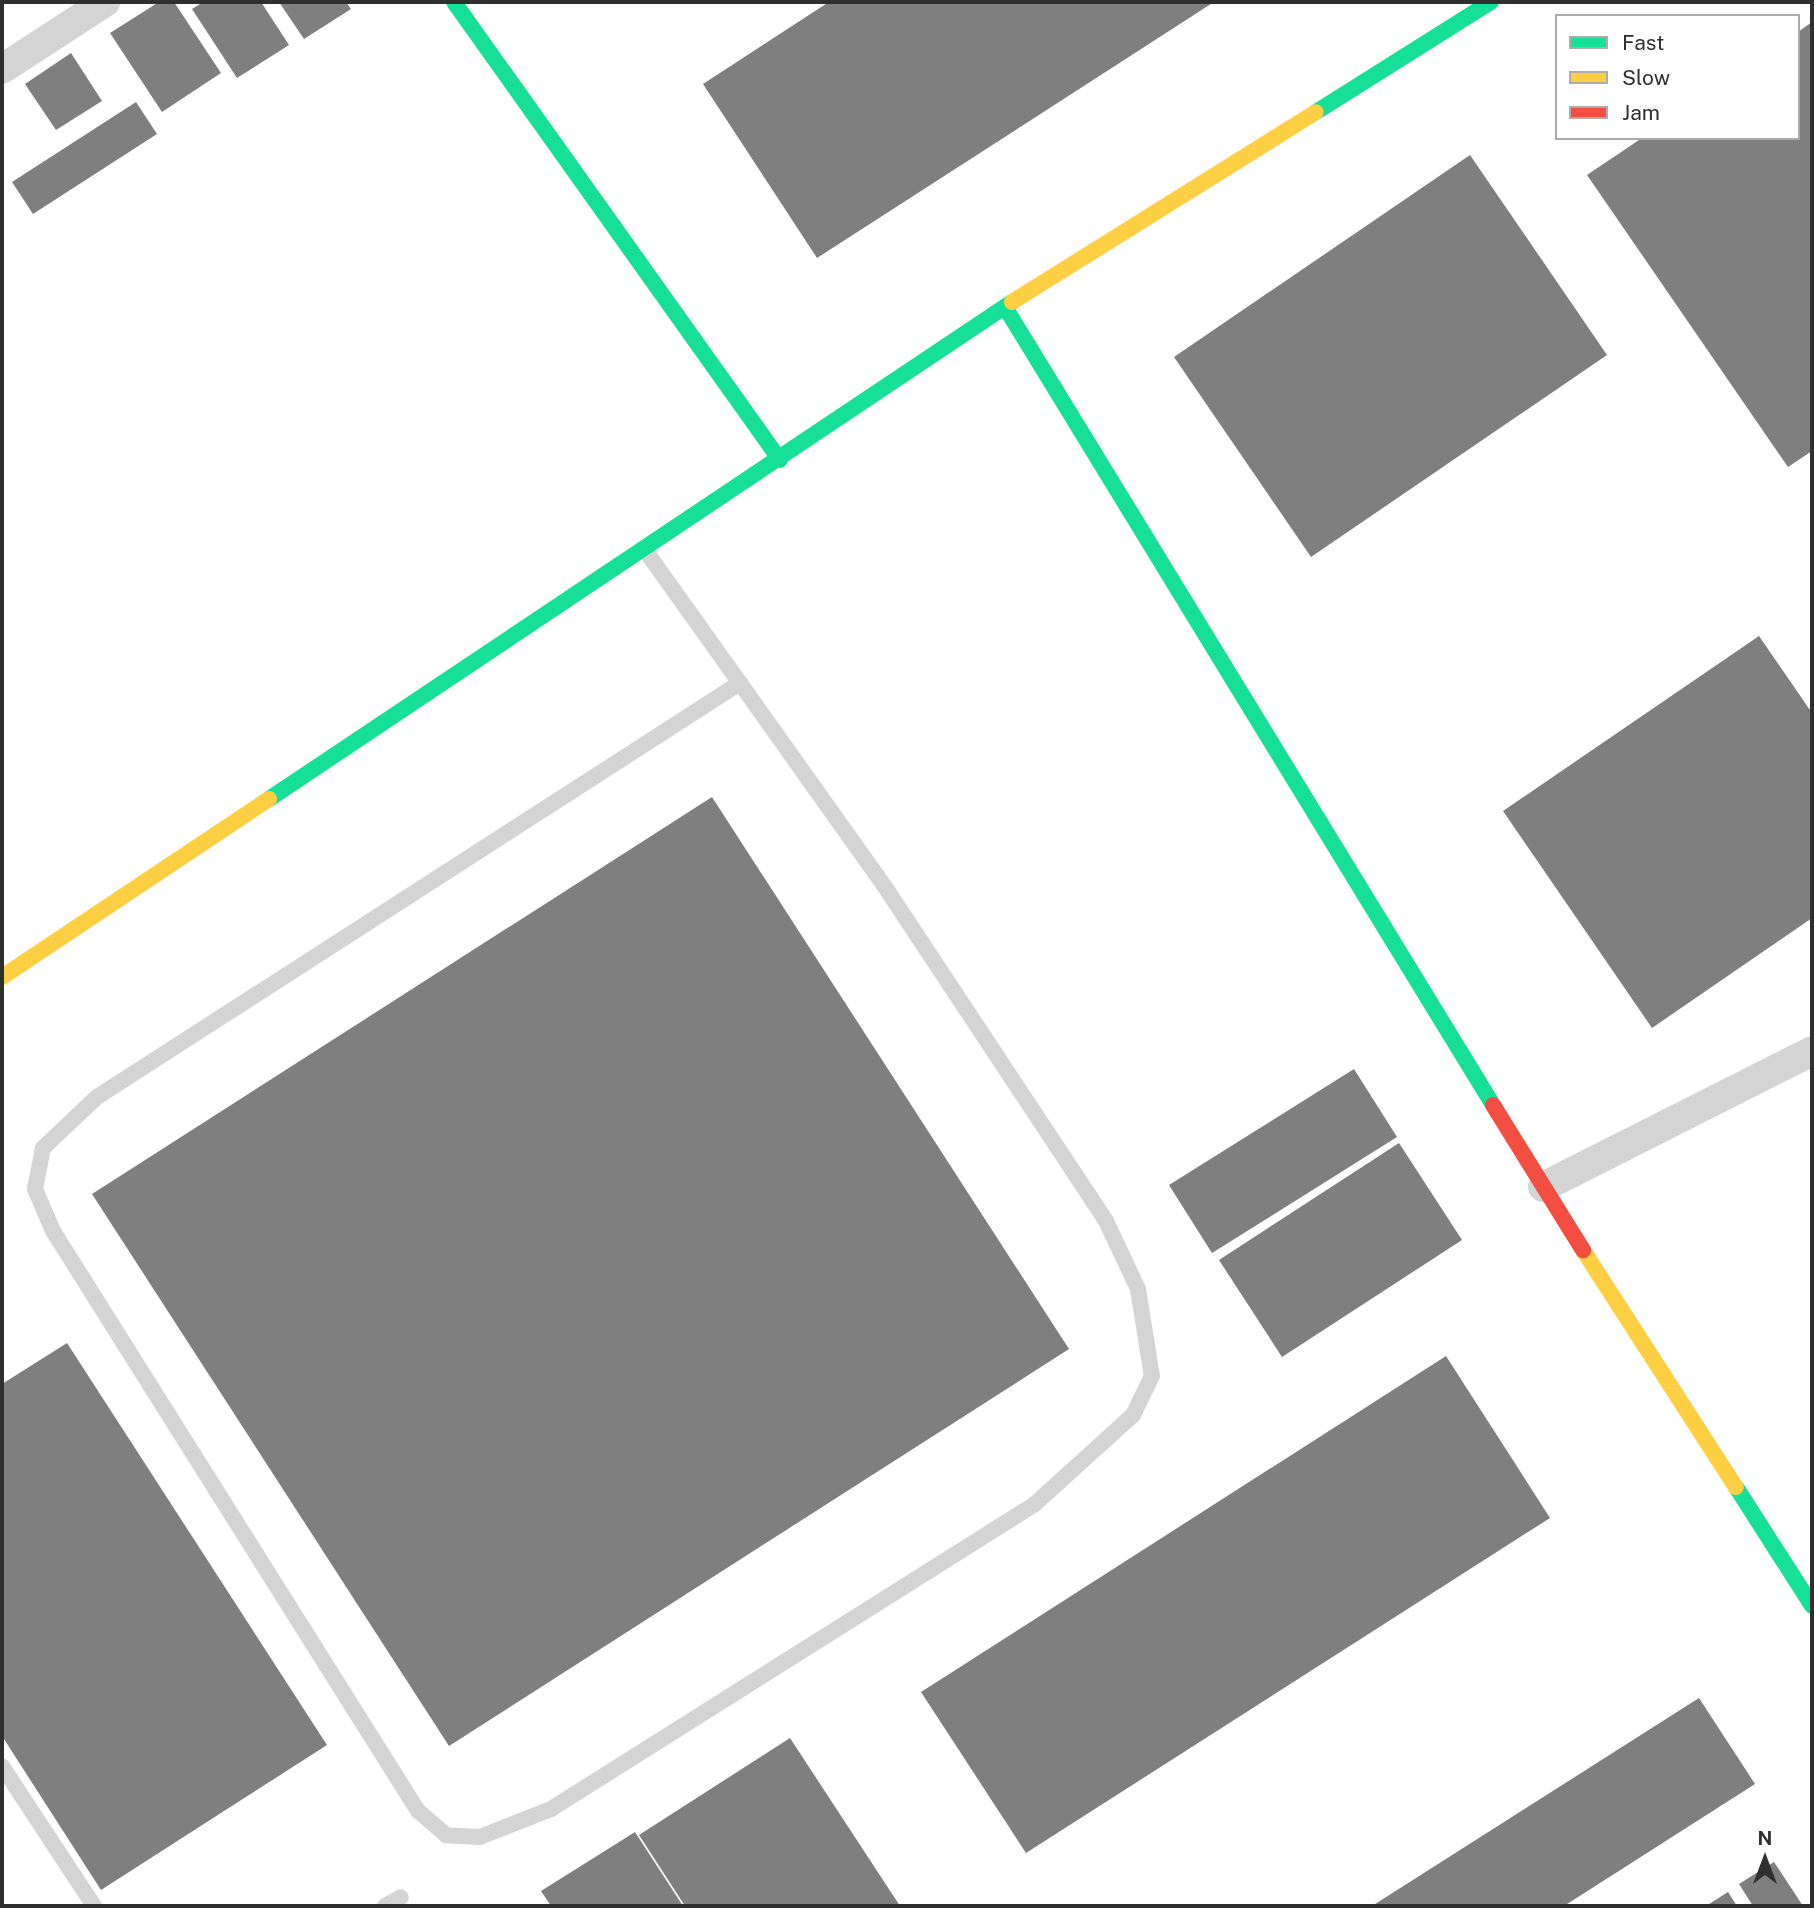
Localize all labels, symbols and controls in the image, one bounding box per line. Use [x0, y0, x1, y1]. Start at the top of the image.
legend [1555, 14, 1800, 140]
text: Fast [1622, 30, 1664, 55]
text: Slow [1622, 65, 1670, 90]
text: Jam [1622, 100, 1660, 125]
north arrow [1730, 1824, 1800, 1894]
text: N [1758, 1827, 1772, 1849]

